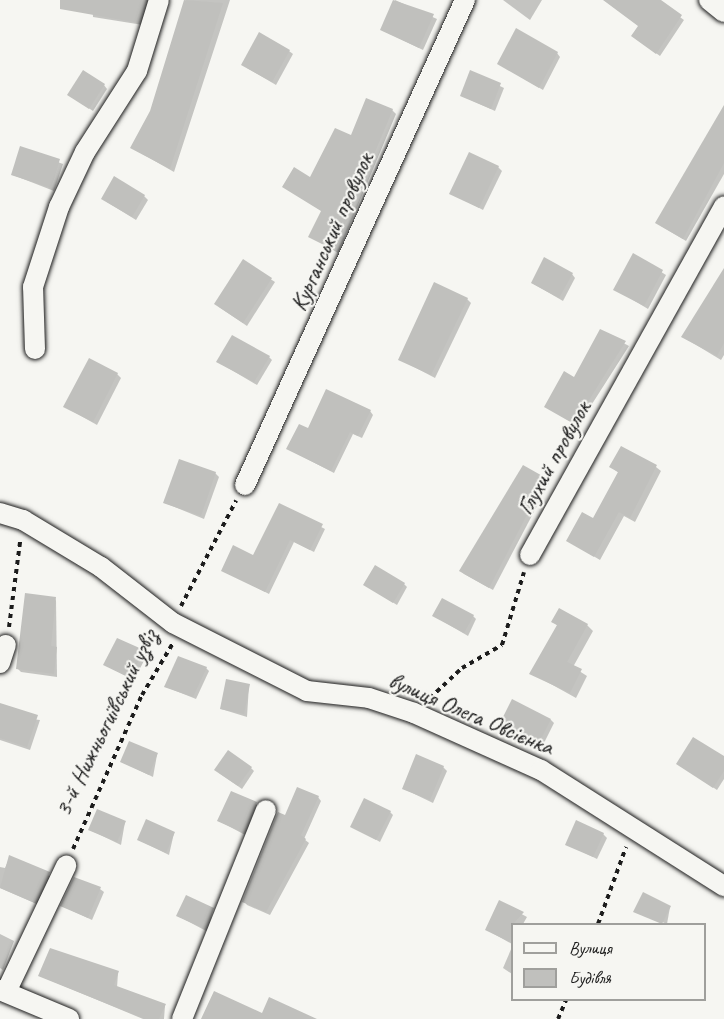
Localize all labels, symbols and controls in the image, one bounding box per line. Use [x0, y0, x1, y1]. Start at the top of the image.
street label: Курганський провулок [284, 148, 380, 316]
street label: Глухий провулок [511, 396, 597, 520]
street label: 3-й Нижньогиївський узвіз [48, 625, 164, 821]
street label: вулиця Олега Овсієнка [384, 666, 558, 762]
legend [511, 923, 706, 1001]
text: Вулиця [569, 937, 612, 959]
text: Будівля [569, 967, 611, 989]

